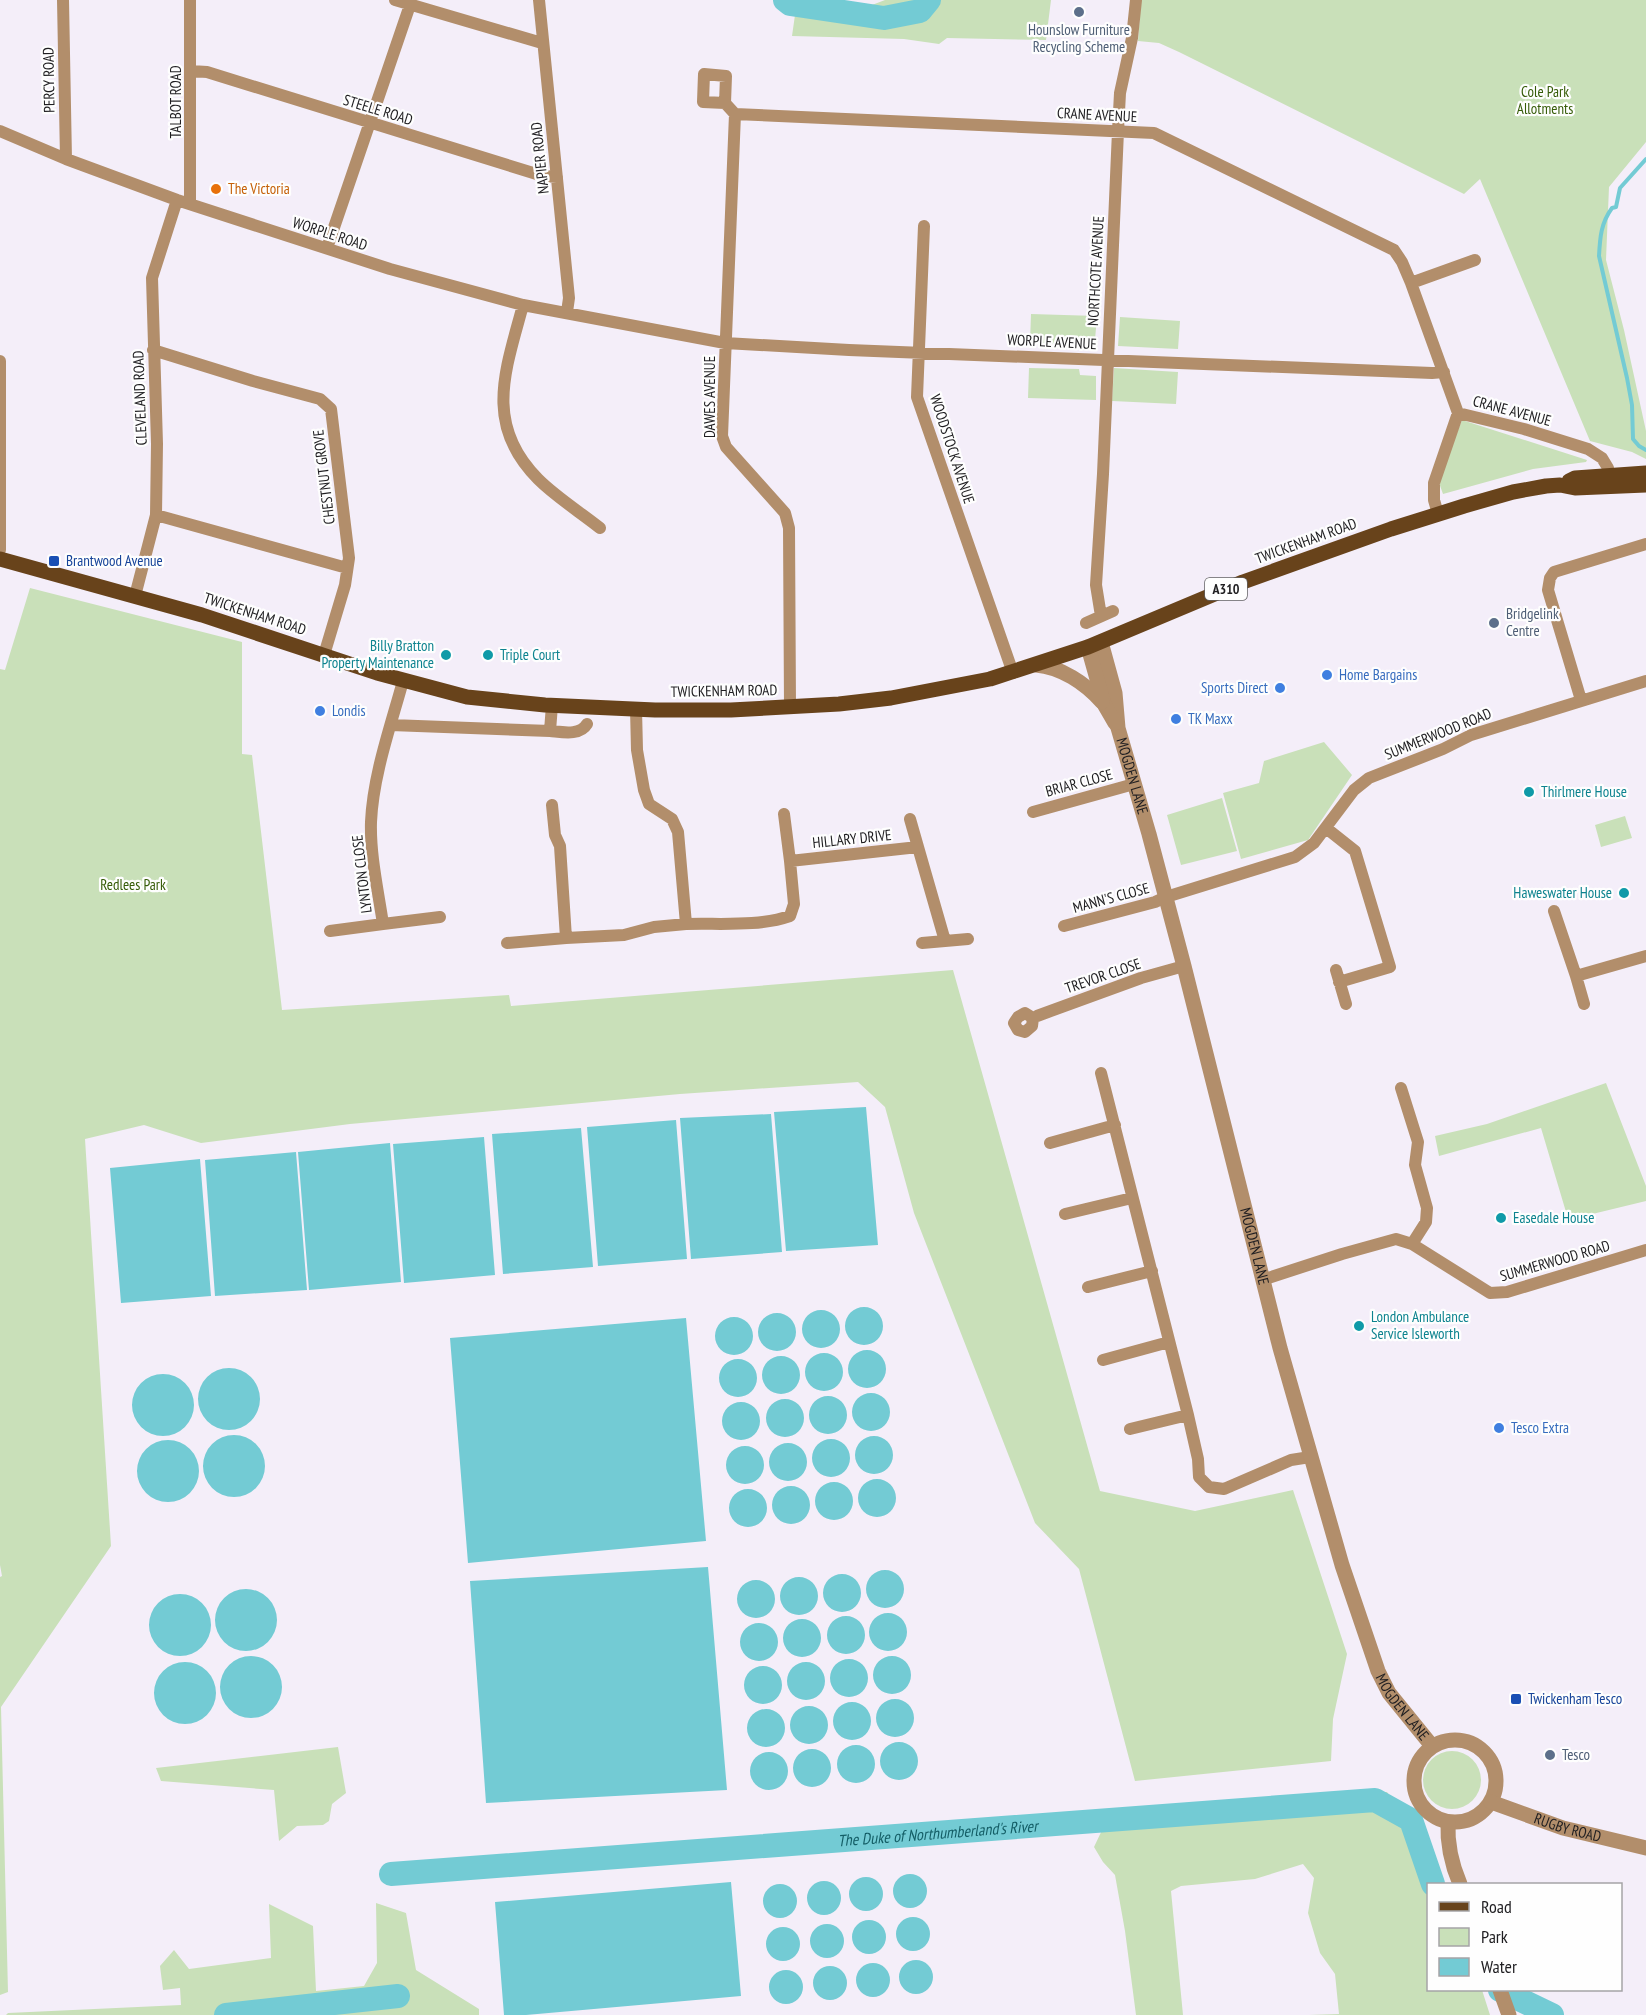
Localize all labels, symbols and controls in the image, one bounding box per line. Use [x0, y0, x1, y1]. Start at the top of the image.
marker: Hounslow Furniture Recycling Scheme [1072, 5, 1086, 19]
place label: Hounslow Furniture Recycling Scheme [1028, 20, 1130, 56]
street label: PERCY ROAD [38, 47, 59, 113]
street label: TALBOT ROAD [166, 65, 185, 139]
park label: Cole Park Allotments [1517, 82, 1573, 118]
street label: STEELE ROAD [341, 90, 415, 129]
street label: CRANE AVENUE [1056, 103, 1138, 126]
street label: NAPIER ROAD [526, 121, 553, 195]
place label: The Victoria [228, 179, 290, 198]
marker: The Victoria [209, 182, 223, 196]
street label: WORPLE ROAD [290, 213, 370, 255]
street label: NORTHCOTE AVENUE [1083, 216, 1108, 326]
street label: WORPLE AVENUE [1007, 330, 1097, 353]
street label: CLEVELAND ROAD [128, 350, 151, 446]
street label: DAWES AVENUE [700, 356, 719, 438]
street label: CRANE AVENUE [1471, 391, 1553, 430]
street label: WOODSTOCK AVENUE [926, 392, 979, 506]
street label: CHESTNUT GROVE [308, 429, 339, 525]
street label: TWICKENHAM ROAD [1253, 513, 1359, 568]
place label: Brantwood Avenue [66, 551, 163, 570]
marker: Brantwood Avenue [47, 554, 61, 568]
road number: A310 [1205, 578, 1247, 600]
street label: TWICKENHAM ROAD [202, 588, 309, 639]
place label: Bridgelink Centre [1506, 604, 1559, 640]
marker: Bridgelink Centre [1487, 616, 1501, 630]
place label: Billy Bratton Property Maintenance [321, 636, 434, 672]
place label: Triple Court [500, 645, 560, 664]
marker: Billy Bratton Property Maintenance [439, 648, 453, 662]
marker: Triple Court [481, 648, 495, 662]
place label: Home Bargains [1339, 665, 1417, 684]
marker: Home Bargains [1320, 668, 1334, 682]
place label: Sports Direct [1201, 678, 1268, 697]
street label: TWICKENHAM ROAD [671, 680, 778, 701]
marker: Sports Direct [1273, 681, 1287, 695]
place label: Londis [332, 701, 365, 720]
street label: SUMMERWOOD ROAD [1382, 703, 1494, 764]
marker: Londis [313, 704, 327, 718]
place label: TK Maxx [1188, 709, 1233, 728]
marker: TK Maxx [1169, 712, 1183, 726]
street label: MOGDEN LANE [1112, 735, 1153, 816]
street label: BRIAR CLOSE [1043, 764, 1114, 801]
place label: Thirlmere House [1541, 782, 1627, 801]
marker: Thirlmere House [1522, 785, 1536, 799]
street label: HILLARY DRIVE [811, 825, 892, 852]
street label: LYNTON CLOSE [347, 834, 376, 914]
park label: Redlees Park [100, 875, 166, 894]
street label: MANN'S CLOSE [1071, 878, 1151, 917]
place label: Haweswater House [1513, 883, 1612, 902]
marker: Haweswater House [1617, 886, 1631, 900]
street label: TREVOR CLOSE [1062, 954, 1143, 997]
street label: MOGDEN LANE [1236, 1206, 1274, 1287]
place label: Easedale House [1513, 1208, 1594, 1227]
marker: Easedale House [1494, 1211, 1508, 1225]
street label: SUMMERWOOD ROAD [1498, 1236, 1612, 1285]
place label: London Ambulance Service Isleworth [1371, 1307, 1469, 1343]
marker: London Ambulance Service Isleworth [1352, 1319, 1366, 1333]
place label: Tesco Extra [1511, 1418, 1569, 1437]
marker: Tesco Extra [1492, 1421, 1506, 1435]
street label: MOGDEN LANE [1372, 1670, 1433, 1744]
place label: Twickenham Tesco [1528, 1689, 1622, 1708]
marker: Twickenham Tesco [1509, 1692, 1523, 1706]
place label: Tesco [1562, 1745, 1590, 1764]
marker: Tesco [1543, 1748, 1557, 1762]
street label: RUGBY ROAD [1532, 1808, 1603, 1846]
water label: The Duke of Northumberland's River [837, 1815, 1041, 1850]
legend [1427, 1883, 1622, 1991]
text: Road [1481, 1895, 1512, 1918]
text: Park [1481, 1925, 1508, 1948]
text: Water [1481, 1955, 1517, 1978]

